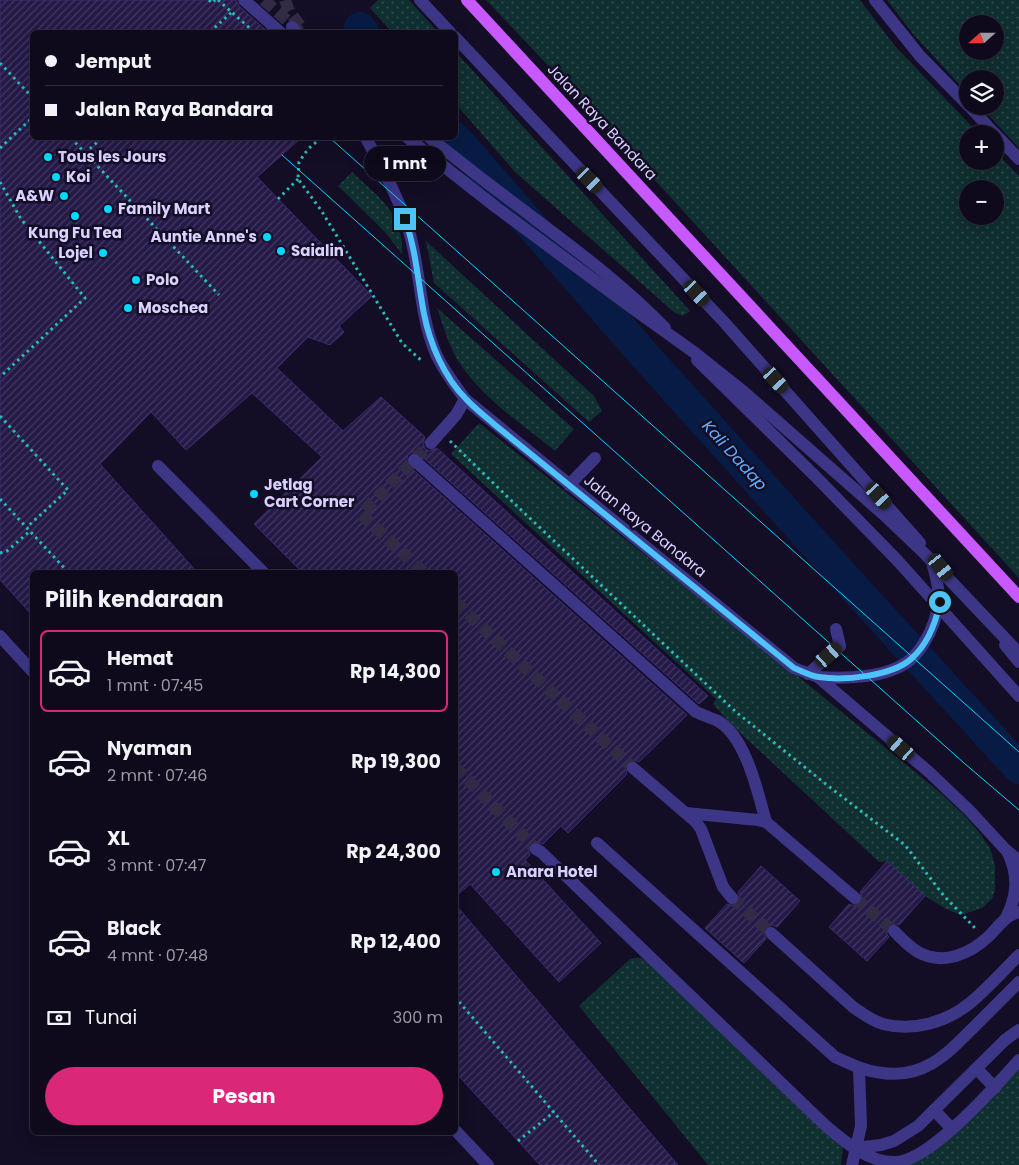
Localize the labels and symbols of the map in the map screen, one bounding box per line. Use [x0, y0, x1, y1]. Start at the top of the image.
north arrow [959, 15, 1004, 60]
street label: Jalan Raya Bandara [543, 59, 662, 185]
place label: Tous les Jours [58, 146, 166, 167]
callout: 1 mnt [364, 146, 446, 182]
marker: Tous les Jours [42, 151, 54, 163]
car [574, 164, 605, 196]
place label: Koi [66, 166, 90, 187]
marker: Koi [50, 171, 62, 183]
place label: A&W [15, 185, 54, 206]
marker: A&W [58, 190, 70, 202]
place label: Family Mart [118, 198, 210, 219]
marker: Family Mart [102, 203, 114, 215]
route end [394, 208, 416, 230]
marker: Kung Fu Tea [69, 210, 81, 222]
place label: Kung Fu Tea [28, 222, 122, 243]
place label: Auntie Anne's [151, 226, 257, 247]
marker: Auntie Anne's [261, 231, 273, 243]
place label: Saialin [291, 240, 344, 261]
place label: Lojel [58, 242, 93, 263]
marker: Saialin [275, 245, 287, 257]
marker: Lojel [97, 247, 109, 259]
place label: Polo [146, 269, 179, 290]
marker: Polo [130, 274, 142, 286]
car [681, 277, 712, 309]
place label: Moschea [138, 297, 208, 318]
marker: Moschea [122, 302, 134, 314]
car [760, 364, 791, 396]
water label: Kali Dadap [697, 415, 773, 496]
street label: Jalan Raya Bandara [580, 470, 711, 582]
place label: Jetlag Cart Corner [264, 474, 355, 512]
car [863, 480, 894, 512]
marker: Jetlag Cart Corner [248, 488, 260, 500]
car [925, 551, 956, 583]
route start [929, 591, 951, 613]
car [812, 639, 845, 671]
car [884, 732, 917, 764]
place label: Anara Hotel [506, 861, 597, 882]
marker: Anara Hotel [490, 866, 502, 878]

